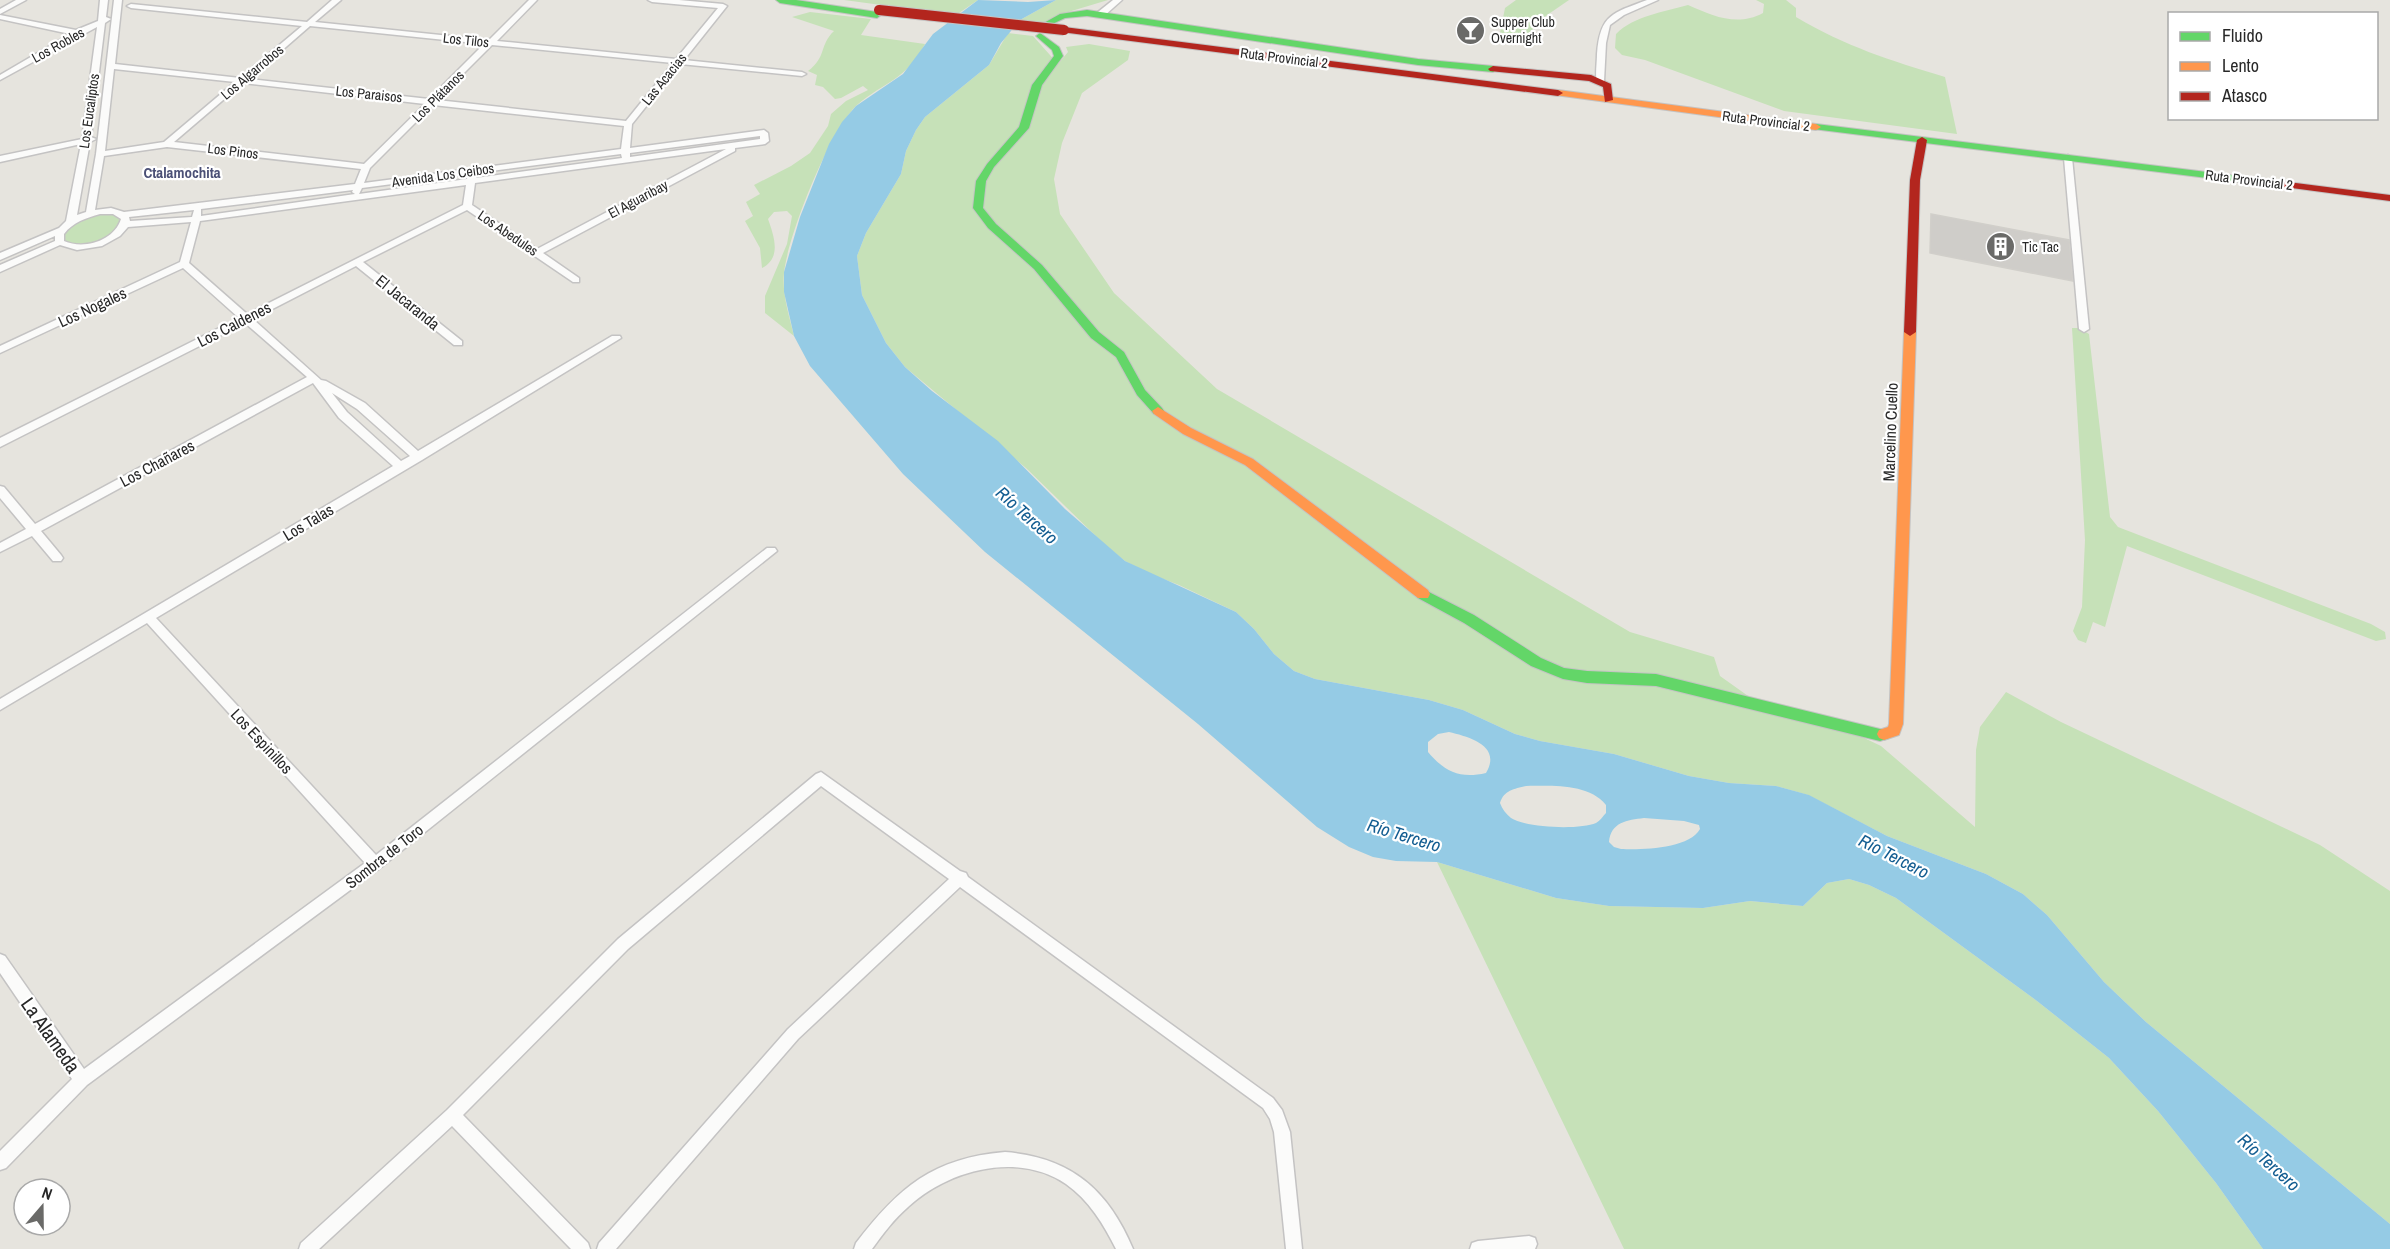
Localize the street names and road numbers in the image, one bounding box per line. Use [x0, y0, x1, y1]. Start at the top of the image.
street label: Los Robles [29, 23, 88, 67]
street label: Los Tilos [442, 29, 490, 51]
street label: Los Algarrobos [217, 40, 287, 104]
street label: Ruta Provincial 2 [1239, 44, 1329, 72]
street label: Las Acacias [638, 49, 691, 109]
street label: Los Plátanos [408, 66, 468, 126]
street label: Los Eucaliptos [75, 72, 103, 150]
street label: Los Paraisos [335, 82, 404, 106]
street label: Ruta Provincial 2 [1721, 107, 1811, 135]
street label: Los Pinos [207, 139, 260, 163]
street label: Avenida Los Ceibos [390, 159, 496, 191]
street label: Ruta Provincial 2 [2204, 166, 2294, 194]
street label: El Aguaribay [605, 176, 671, 222]
street label: Los Abedules [474, 206, 542, 260]
street label: El Jacaranda [371, 269, 445, 335]
street label: Los Nogales [54, 282, 130, 332]
street label: Los Caldenes [193, 296, 275, 352]
street label: Marcelino Cuello [1877, 382, 1903, 482]
street label: Los Chañares [116, 434, 198, 492]
street label: Los Talas [279, 498, 337, 546]
street label: Los Espinillos [226, 704, 298, 778]
street label: Sombra de Toro [341, 819, 427, 893]
street label: La Alameda [15, 992, 87, 1078]

